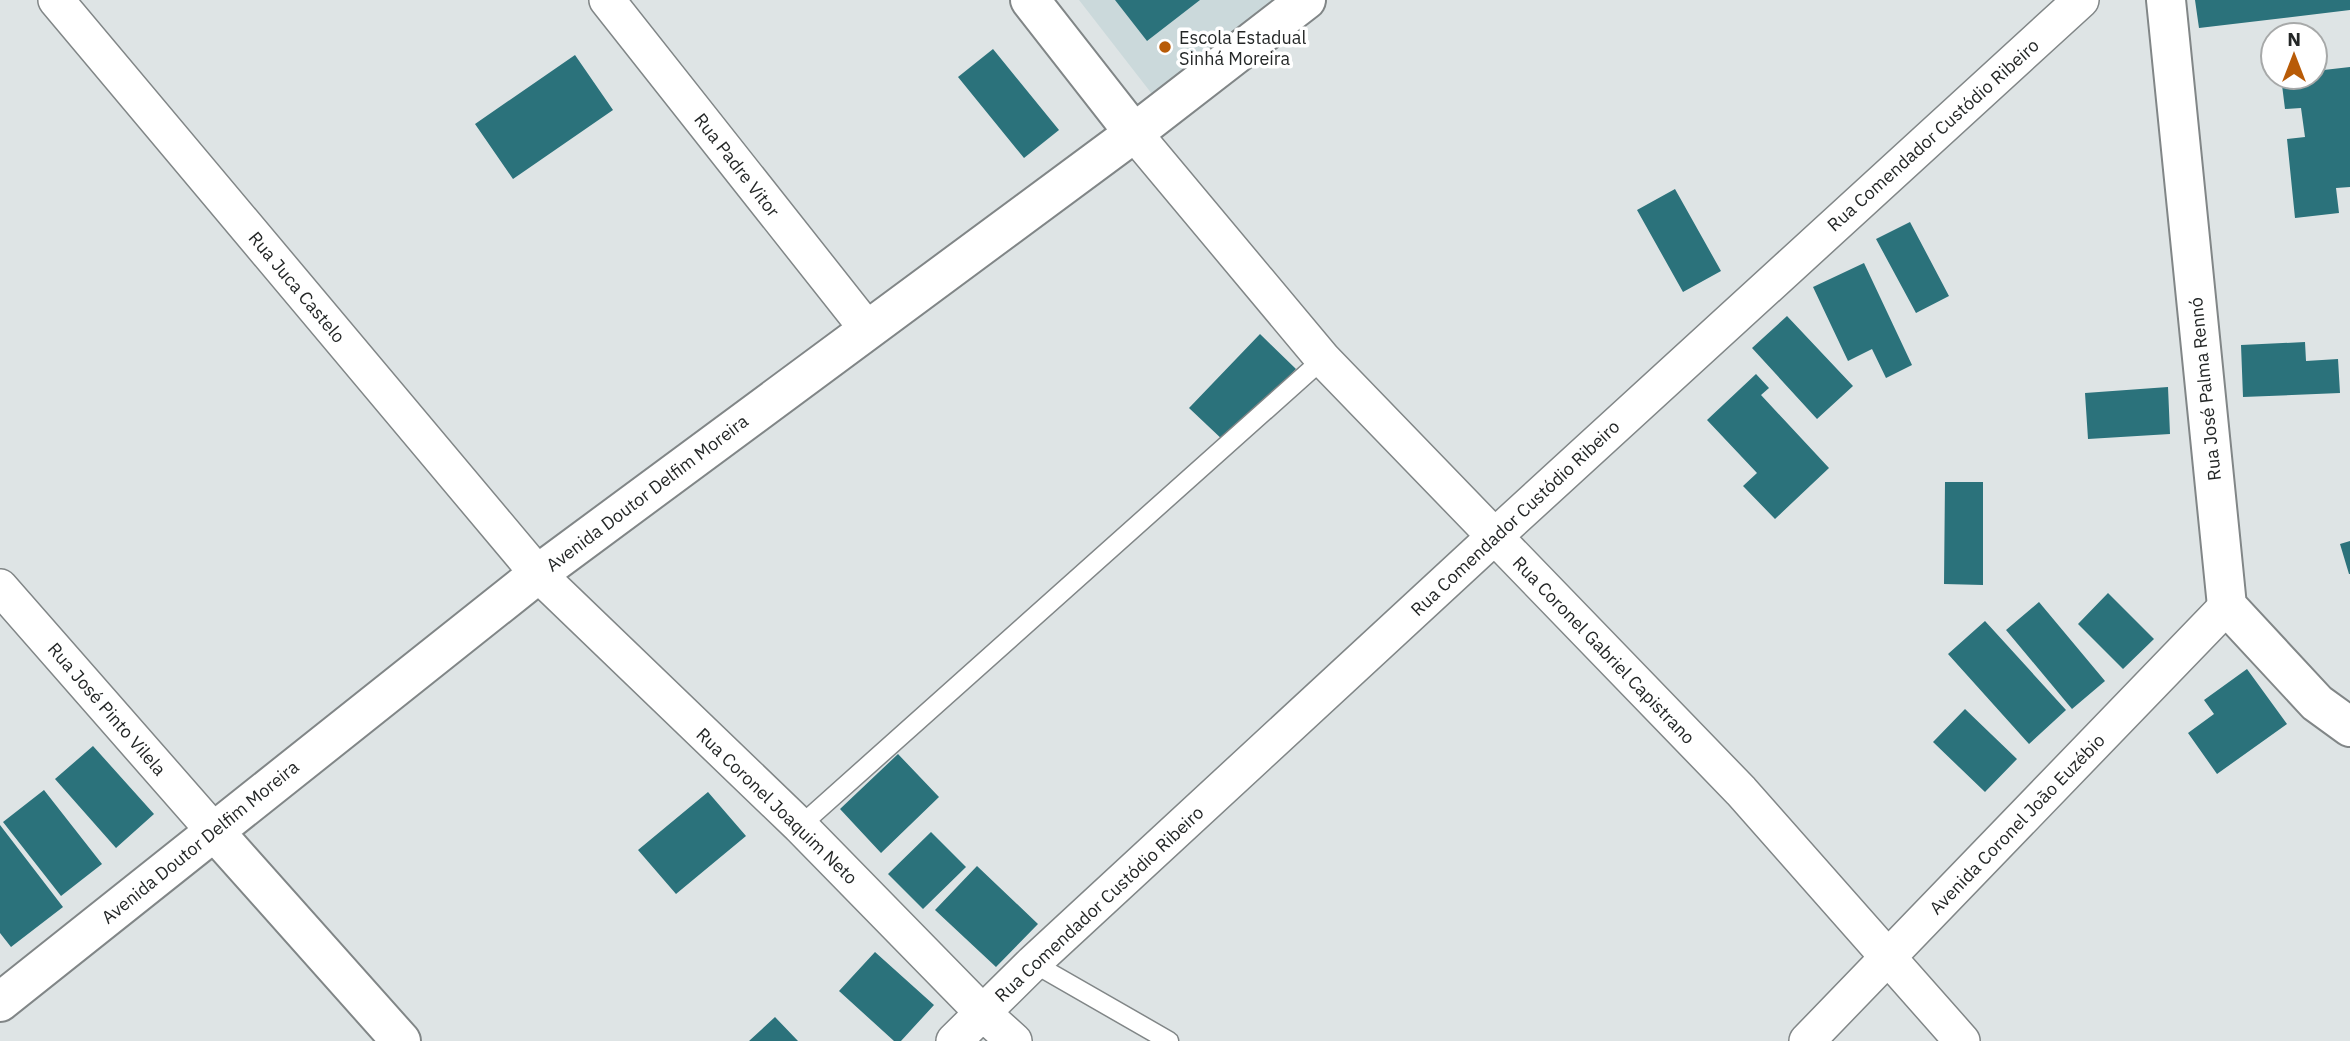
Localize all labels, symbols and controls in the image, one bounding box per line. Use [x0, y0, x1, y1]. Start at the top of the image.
north arrow [2259, 21, 2329, 91]
place label: Escola Estadual Sinhá Moreira [1179, 26, 1306, 70]
text: N [2287, 27, 2301, 51]
street label: Rua Comendador Custódio Ribeiro [1822, 34, 2044, 236]
marker: Escola Estadual Sinhá Moreira [1157, 39, 1173, 55]
street label: Rua Padre Vitor [689, 108, 785, 222]
street label: Rua Juca Castelo [244, 227, 350, 347]
street label: Rua José Palma Rennó [2184, 296, 2226, 482]
street label: Avenida Doutor Delfim Moreira [541, 409, 753, 577]
street label: Rua Comendador Custódio Ribeiro [1406, 415, 1624, 621]
street label: Rua Coronel Gabriel Capistrano [1508, 551, 1700, 749]
street label: Rua José Pinto Vilela [43, 638, 171, 780]
street label: Rua Coronel Joaquim Neto [691, 723, 863, 889]
street label: Avenida Coronel João Euzébio [1924, 729, 2110, 919]
street label: Avenida Doutor Delfim Moreira [97, 755, 304, 929]
street label: Rua Comendador Custódio Ribeiro [990, 801, 1208, 1007]

